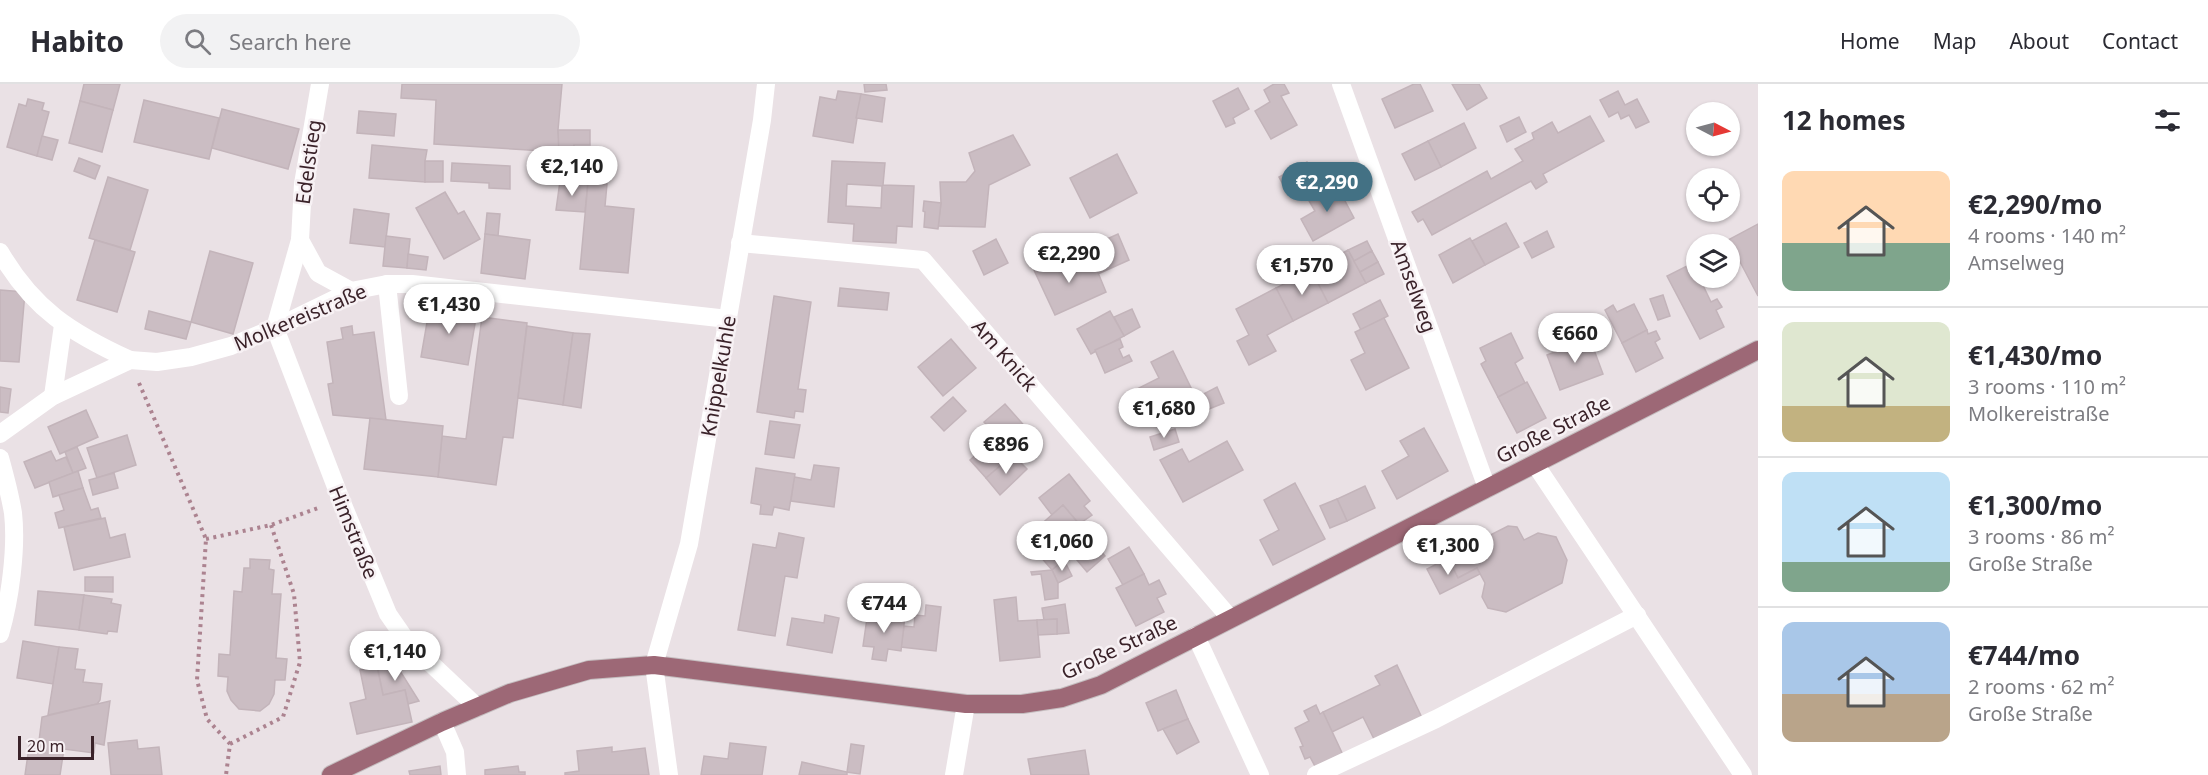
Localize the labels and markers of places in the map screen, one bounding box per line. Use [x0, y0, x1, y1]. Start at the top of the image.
pin: €2,140 [523, 146, 621, 197]
pin: €2,290 [1278, 162, 1376, 213]
pin: €2,290 [1020, 233, 1118, 284]
pin: €1,570 [1253, 245, 1351, 296]
pin: €1,430 [400, 284, 498, 335]
pin: €660 [1539, 313, 1611, 364]
pin: €1,680 [1115, 388, 1213, 439]
pin: €896 [970, 424, 1042, 475]
pin: €1,060 [1013, 521, 1111, 572]
pin: €1,300 [1399, 525, 1497, 576]
pin: €744 [848, 583, 920, 634]
pin: €1,140 [346, 631, 444, 682]

